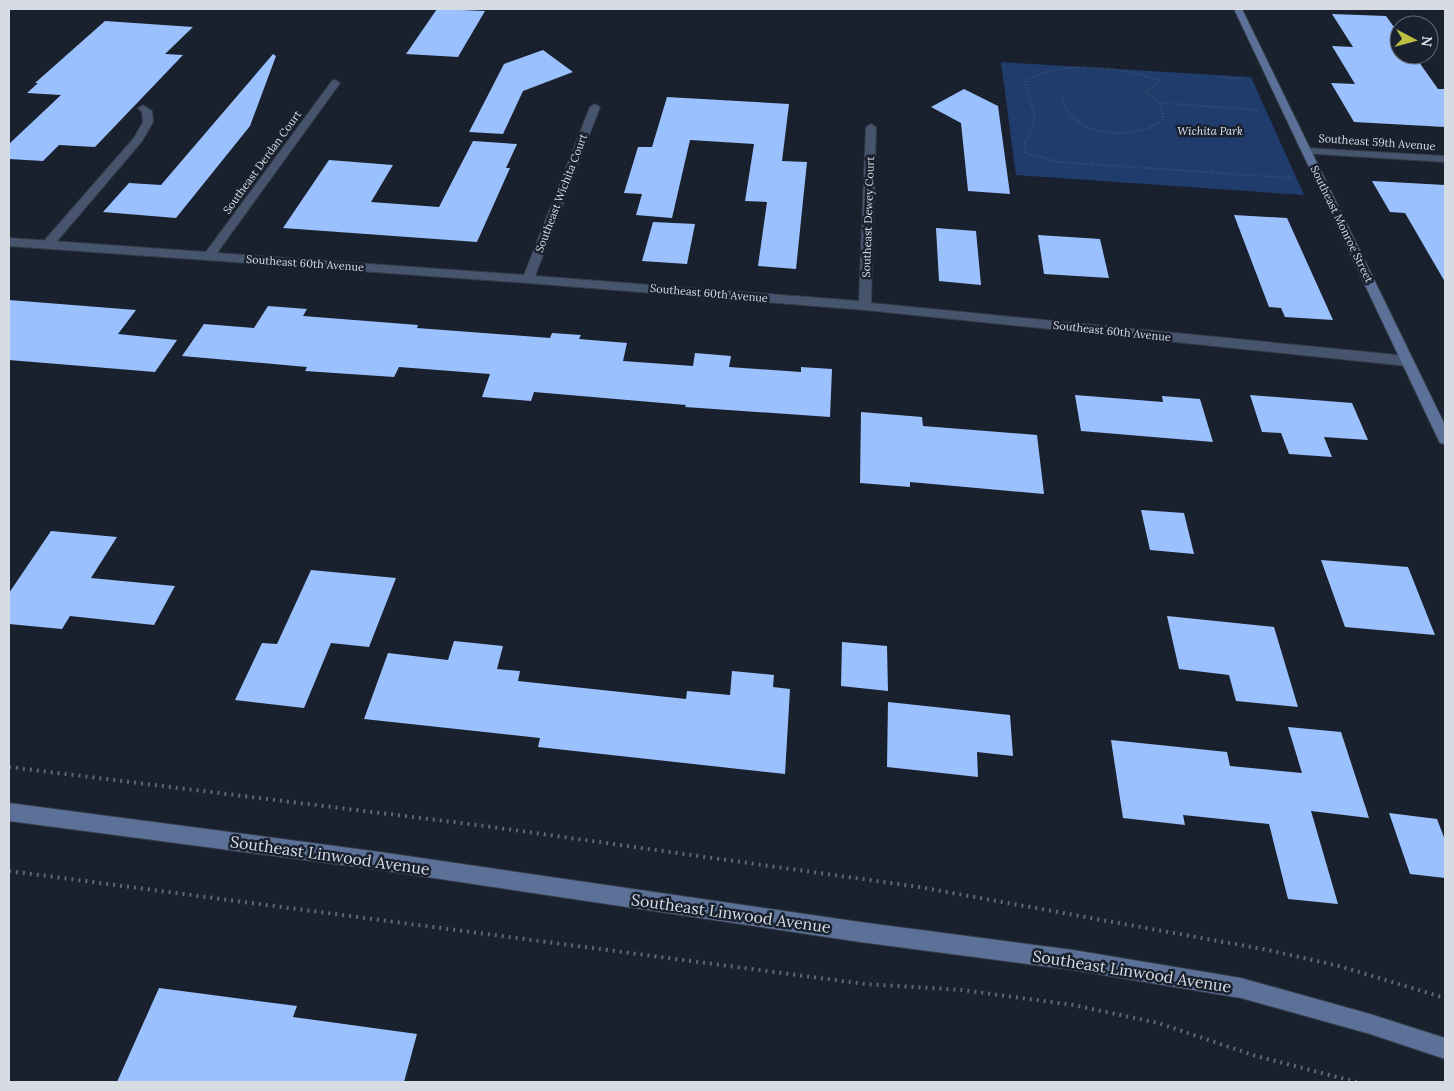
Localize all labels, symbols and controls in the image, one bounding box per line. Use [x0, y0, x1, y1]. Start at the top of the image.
north arrow [1389, 15, 1439, 65]
text: N [1417, 35, 1436, 48]
street label: Southeast Derdan Court [220, 107, 305, 216]
park label: Wichita Park [1177, 124, 1243, 138]
street label: Southeast Wichita Court [532, 131, 590, 254]
street label: Southeast 59th Avenue [1318, 131, 1436, 153]
street label: Southeast Dewey Court [859, 155, 877, 278]
street label: Southeast Monroe Street [1308, 163, 1377, 285]
street label: Southeast 60th Avenue [246, 252, 364, 274]
street label: Southeast 60th Avenue [650, 281, 769, 305]
street label: Southeast 60th Avenue [1052, 318, 1172, 344]
street label: Southeast Linwood Avenue [229, 831, 431, 879]
street label: Southeast Linwood Avenue [630, 889, 832, 937]
street label: Southeast Linwood Avenue [1031, 945, 1233, 997]

